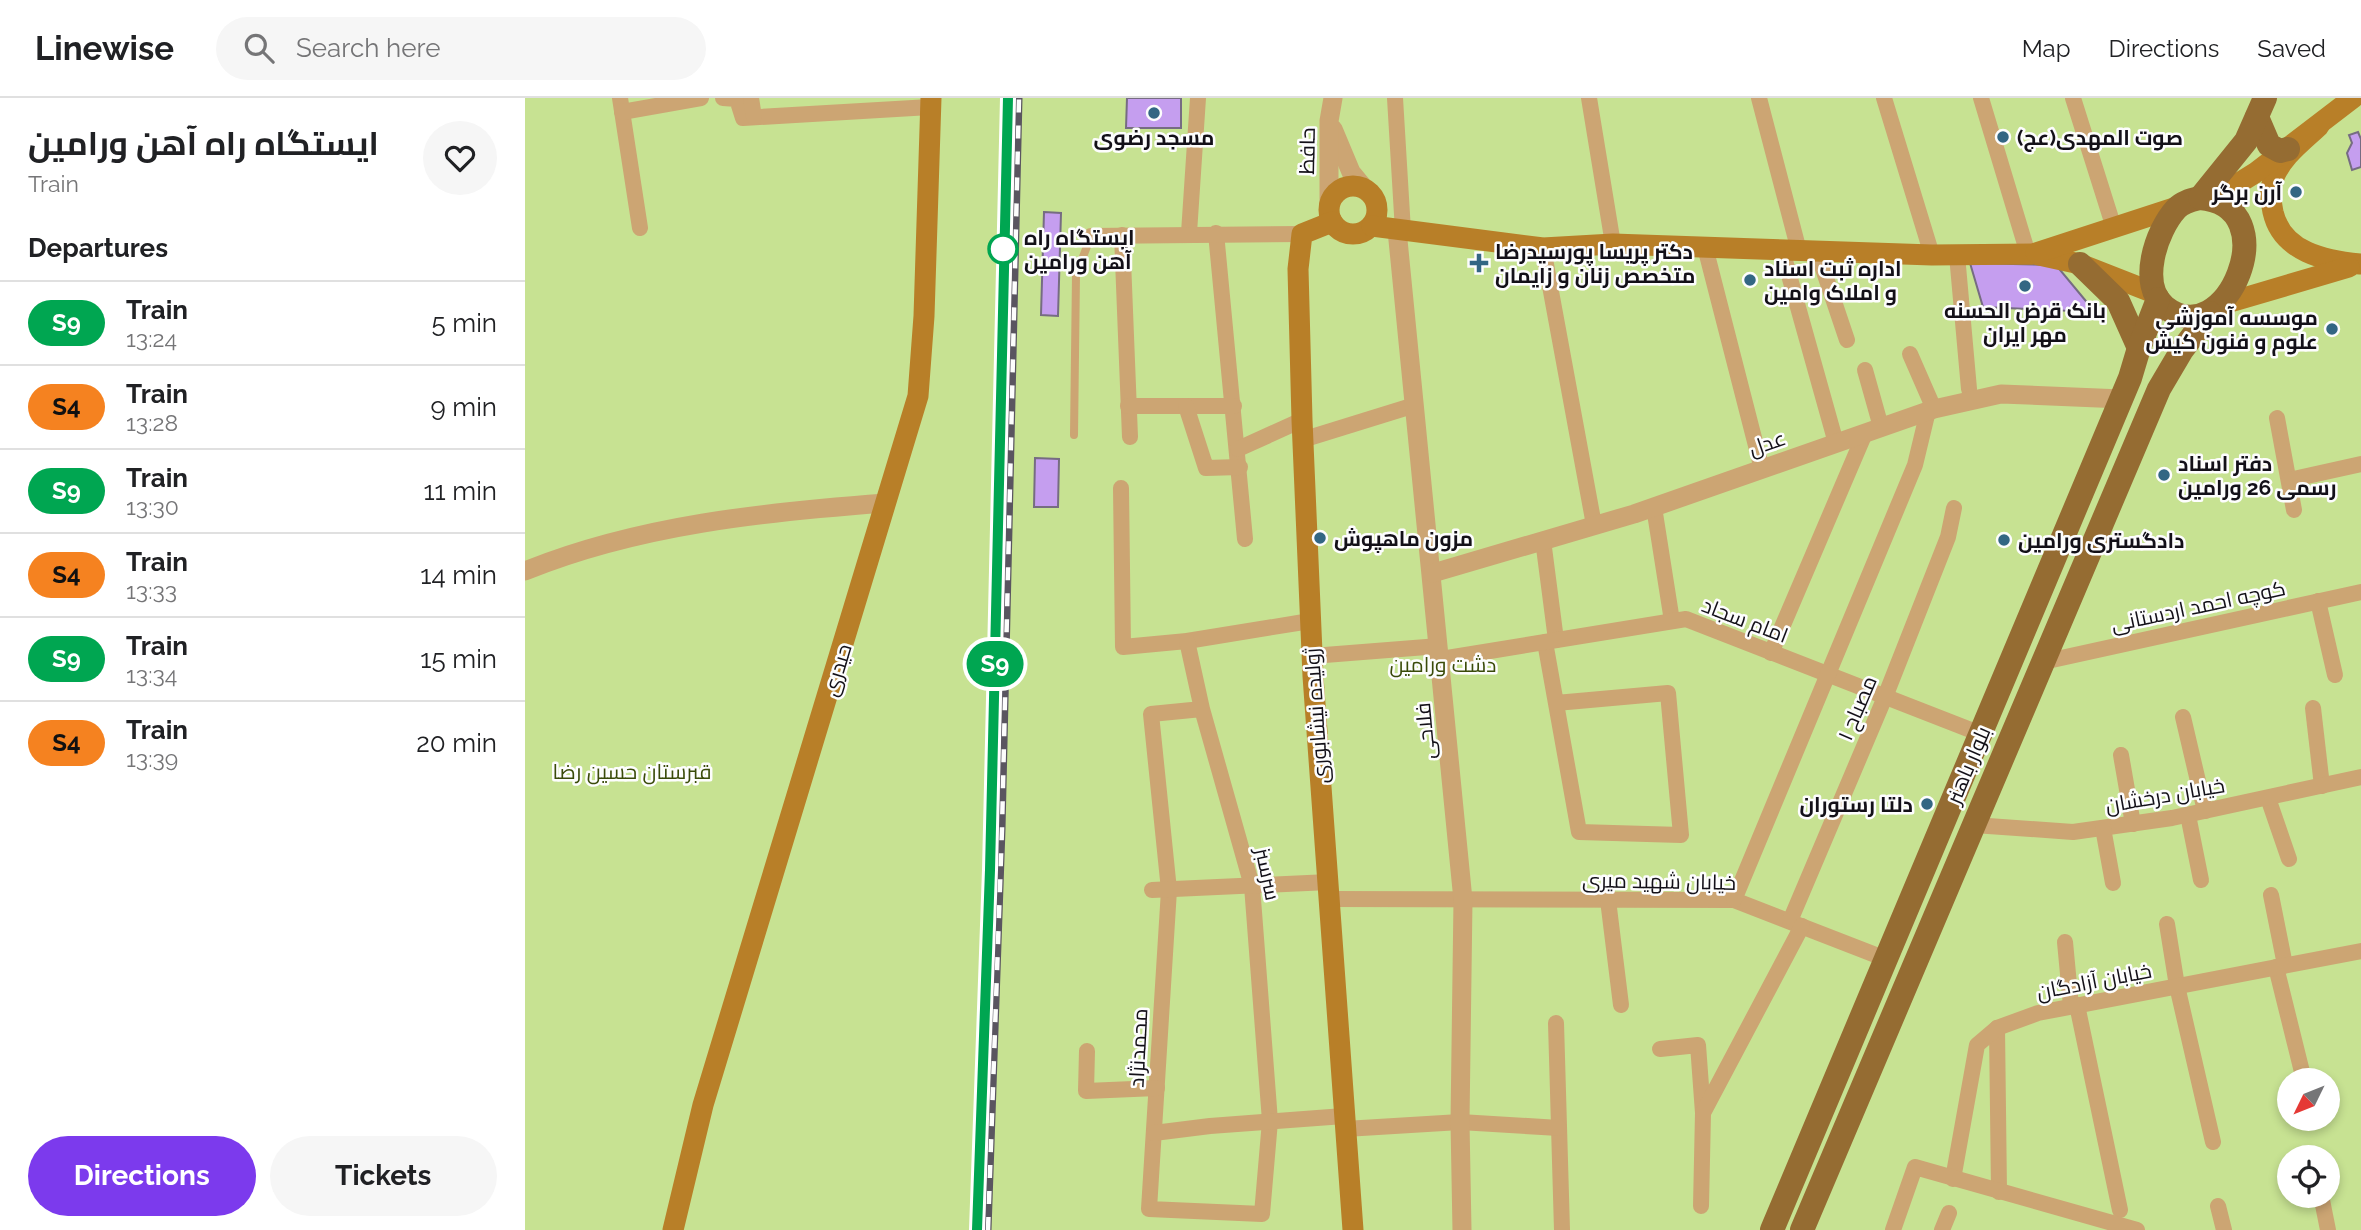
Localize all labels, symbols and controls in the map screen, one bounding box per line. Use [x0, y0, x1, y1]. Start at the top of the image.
search box [216, 17, 706, 80]
text: Linewise [35, 29, 174, 68]
icon: search [240, 29, 278, 67]
text: Search here [296, 33, 440, 63]
text: Map [2022, 34, 2071, 63]
text: Directions [2109, 34, 2219, 63]
text: Saved [2257, 34, 2326, 63]
marker: مسجد رضوی [1146, 105, 1162, 121]
button: heart [423, 121, 497, 195]
text: ایستگاه راه آهن ورامین [28, 124, 379, 163]
place label: مسجد رضوی [1094, 125, 1214, 151]
place label: صوت المهدی(عج) [2017, 125, 2183, 152]
street label: حافظ [1294, 127, 1320, 175]
marker: صوت المهدی(عج) [1995, 129, 2011, 145]
text: Train [28, 170, 79, 197]
place label: آرن برگر [2211, 180, 2282, 205]
marker: آرن برگر [2288, 184, 2304, 200]
place label: ایستگاه راه آهن ورامین [1024, 225, 1135, 275]
text: Departures [28, 233, 168, 263]
marker: ایستگاه راه آهن ورامین [988, 234, 1018, 264]
place label: دکتر پریسا پورسیدرضا متخصص زنان و زایمان [1495, 239, 1695, 289]
marker: دکتر پریسا پورسیدرضا متخصص زنان و زایمان [1469, 253, 1489, 273]
place label: اداره ثبت اسناد و املاک وامین [1764, 256, 1901, 306]
marker: اداره ثبت اسناد و املاک وامین [1742, 272, 1758, 288]
marker: بانک قرض الحسنه مهر ایران [2017, 278, 2033, 294]
text: Train [126, 295, 188, 325]
place label: بانک قرض الحسنه مهر ایران [1944, 298, 2106, 348]
place label: موسسه آموزشی علوم و فنون کیش [2146, 305, 2318, 356]
text: S9 [52, 308, 81, 337]
text: 5 min [431, 308, 497, 338]
marker: موسسه آموزشی علوم و فنون کیش [2324, 321, 2340, 337]
text: 13:24 [126, 325, 177, 352]
text: Train [126, 379, 188, 409]
text: S4 [52, 392, 81, 421]
text: 9 min [430, 392, 497, 422]
text: 13:28 [126, 409, 178, 436]
street label: عدل [1745, 425, 1789, 462]
place label: دفتر اسناد رسمی 26 ورامین [2178, 451, 2336, 501]
text: Train [126, 463, 188, 493]
marker: دفتر اسناد رسمی 26 ورامین [2156, 467, 2172, 483]
text: S9 [52, 476, 81, 505]
text: 11 min [423, 476, 497, 506]
text: 13:30 [126, 493, 179, 520]
place label: مزون ماهپوش [1334, 526, 1473, 553]
place label: دادگستری ورامین [2018, 528, 2184, 554]
marker: مزون ماهپوش [1312, 530, 1328, 546]
marker: دادگستری ورامین [1996, 532, 2012, 548]
text: Train [126, 547, 188, 577]
text: S4 [52, 560, 81, 589]
text: 14 min [420, 560, 497, 590]
street label: کوچه احمد اردستانی [2108, 575, 2288, 639]
text: 13:33 [126, 577, 177, 604]
street label: امام سجاد [1698, 592, 1792, 650]
text: Train [126, 631, 188, 661]
street label: حیدری [817, 641, 858, 699]
line badge: S9 [963, 641, 1027, 687]
text: S9 [52, 644, 81, 673]
text: 15 min [420, 644, 497, 674]
street label: ژولیده نیشابوری [1299, 647, 1334, 785]
text: S9 [981, 649, 1009, 678]
park label: دشت ورامین [1390, 652, 1496, 678]
text: 13:34 [126, 661, 177, 688]
street label: مصباح ۱ [1832, 672, 1884, 745]
street label: فلاحی [1410, 701, 1441, 761]
text: Train [126, 715, 188, 745]
street label: بلوار باهنر [1940, 723, 1995, 808]
text: S4 [52, 728, 81, 757]
text: 20 min [416, 728, 497, 758]
text: 13:39 [126, 745, 178, 772]
park label: قبرستان حسین رضا [552, 759, 712, 785]
street label: خیابان درخشان [2103, 772, 2227, 819]
place label: دلتا رستوران [1799, 792, 1913, 818]
marker: دلتا رستوران [1919, 796, 1935, 812]
street label: سرسبز [1250, 844, 1286, 903]
street label: خیابان شهید میری [1582, 867, 1736, 896]
street label: خیابان آزادگان [2034, 958, 2154, 1005]
street label: محمدنژاد [1123, 1008, 1153, 1088]
north arrow [2277, 1068, 2340, 1130]
map controls [2277, 1068, 2340, 1208]
button: Directions [28, 1136, 256, 1216]
button: Tickets [270, 1136, 497, 1216]
button: locate [2277, 1145, 2340, 1208]

